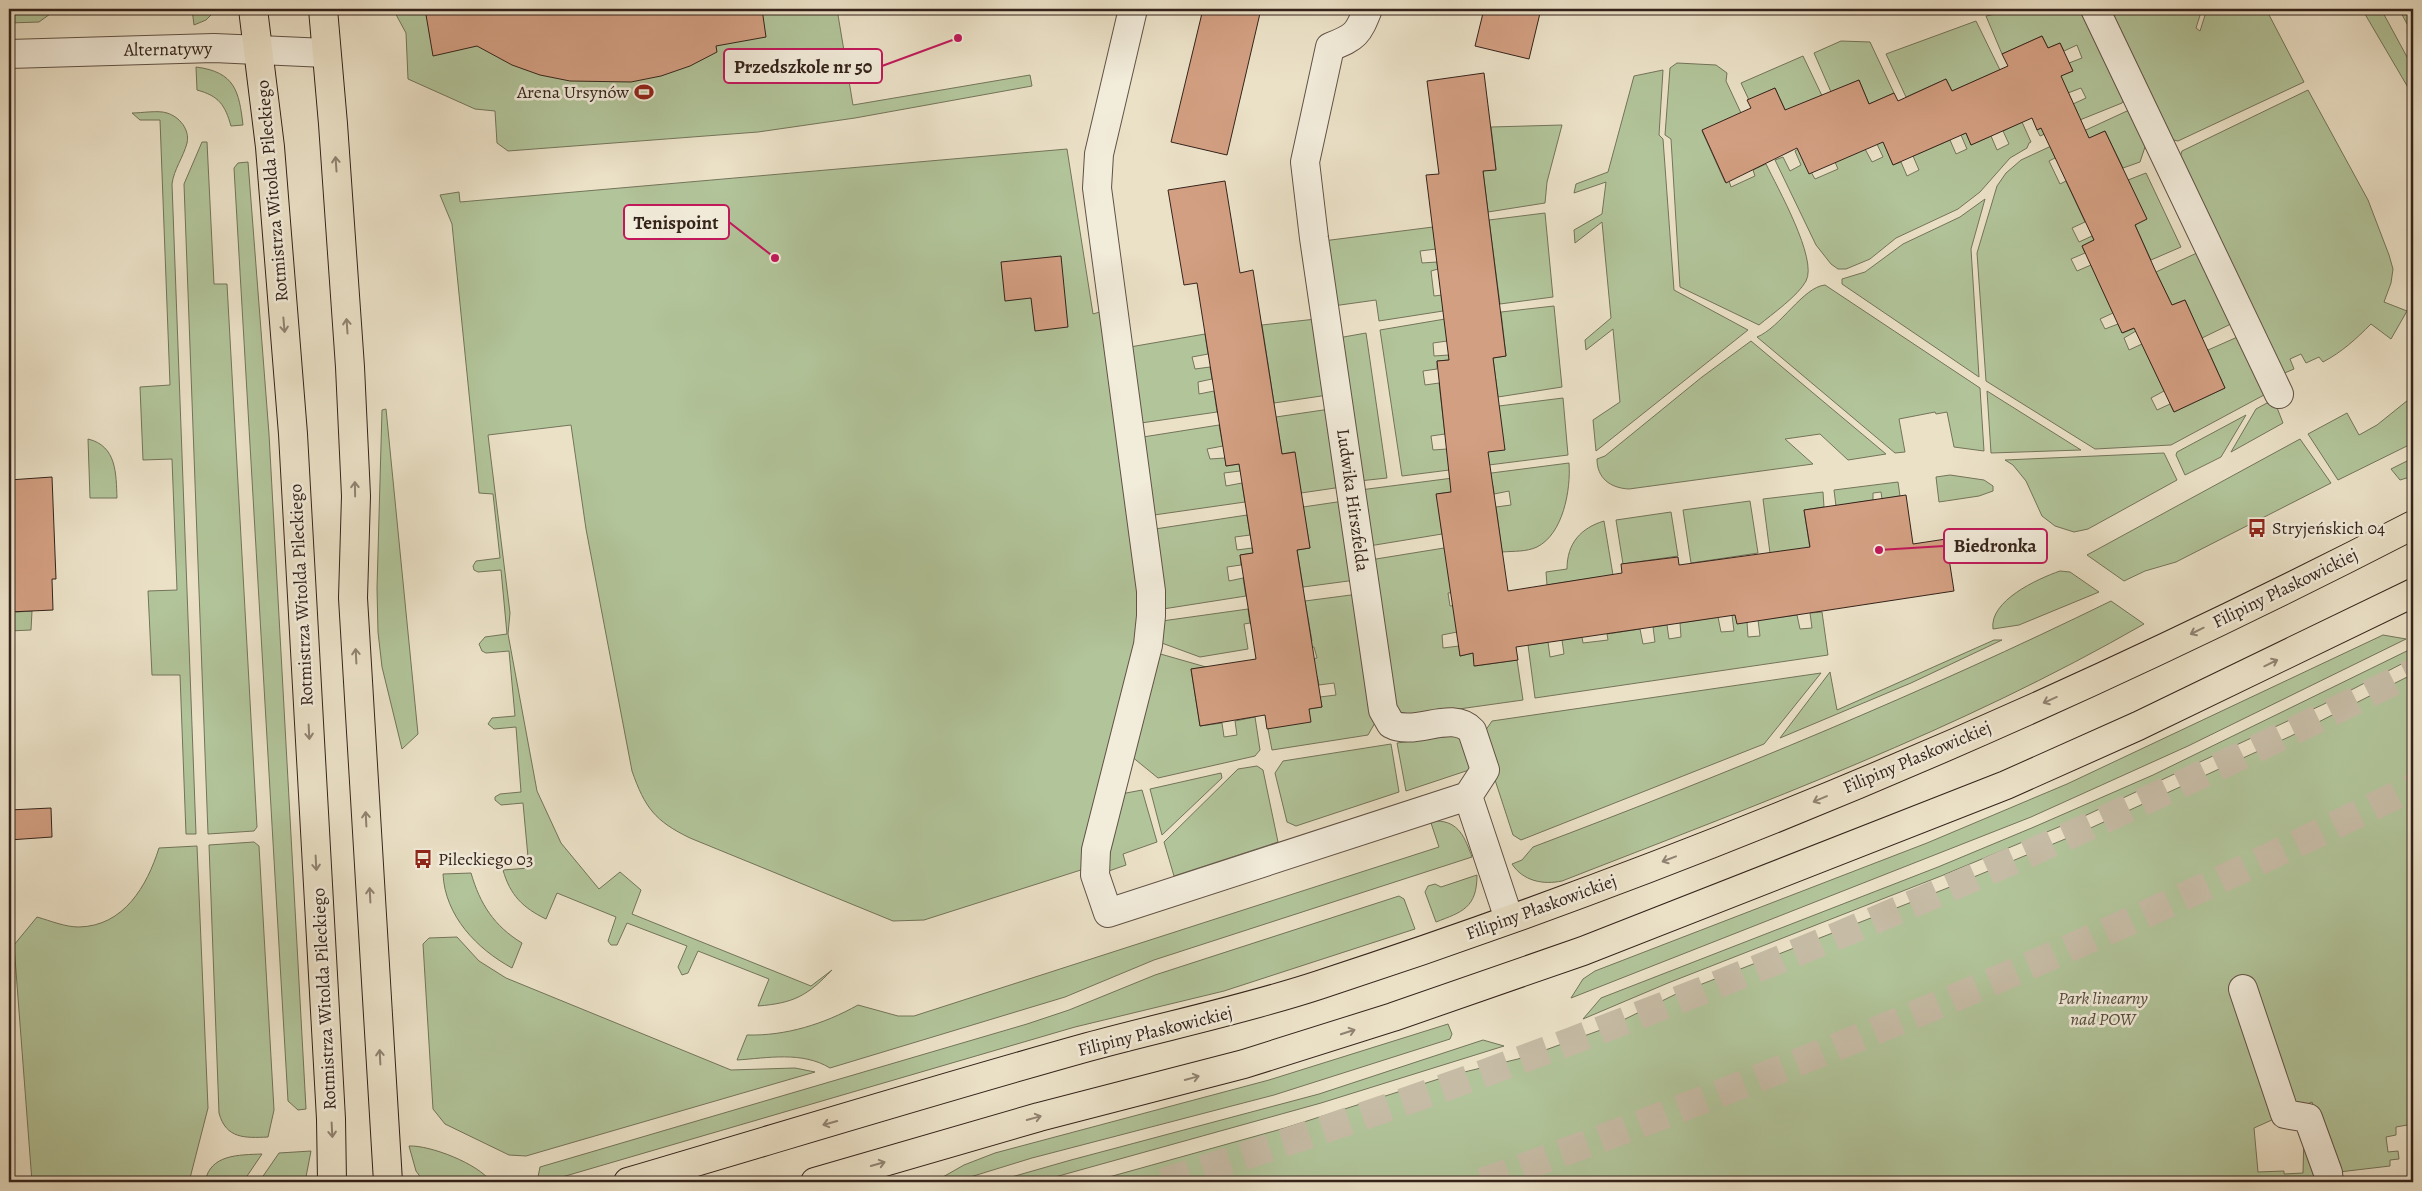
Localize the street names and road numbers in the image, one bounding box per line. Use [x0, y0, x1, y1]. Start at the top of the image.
street label: Alternatywy [123, 36, 213, 62]
street label: Rotmistrza Witolda Pileckiego [250, 79, 294, 303]
street label: Ludwika Hirszfelda [1331, 427, 1375, 573]
street label: Rotmistrza Witolda Pileckiego [283, 483, 319, 707]
street label: Filipiny Płaskowickiej [2208, 542, 2362, 634]
street label: Filipiny Płaskowickiej [1839, 715, 1995, 799]
street label: Filipiny Płaskowickiej [1462, 869, 1620, 945]
street label: Rotmistrza Witolda Pileckiego [306, 887, 342, 1111]
street label: Filipiny Płaskowickiej [1075, 1000, 1235, 1062]

